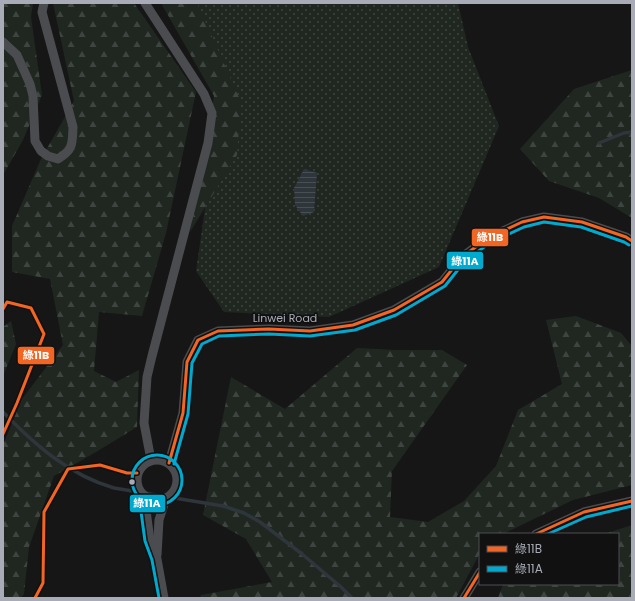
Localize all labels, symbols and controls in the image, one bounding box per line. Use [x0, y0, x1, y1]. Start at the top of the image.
line badge: 綠11B [471, 228, 509, 247]
text: 綠11B [477, 229, 503, 245]
line badge: 綠11A [446, 251, 484, 270]
text: 綠11A [451, 253, 479, 269]
street label: Linwei Road [253, 310, 317, 326]
line badge: 綠11B [17, 346, 55, 365]
text: 綠11B [23, 347, 49, 363]
unlabelled marker [127, 477, 137, 487]
line badge: 綠11A [129, 494, 166, 513]
text: 綠11A [133, 495, 161, 511]
legend [479, 533, 619, 585]
text: 綠11B [515, 540, 542, 557]
text: 綠11A [515, 560, 543, 577]

